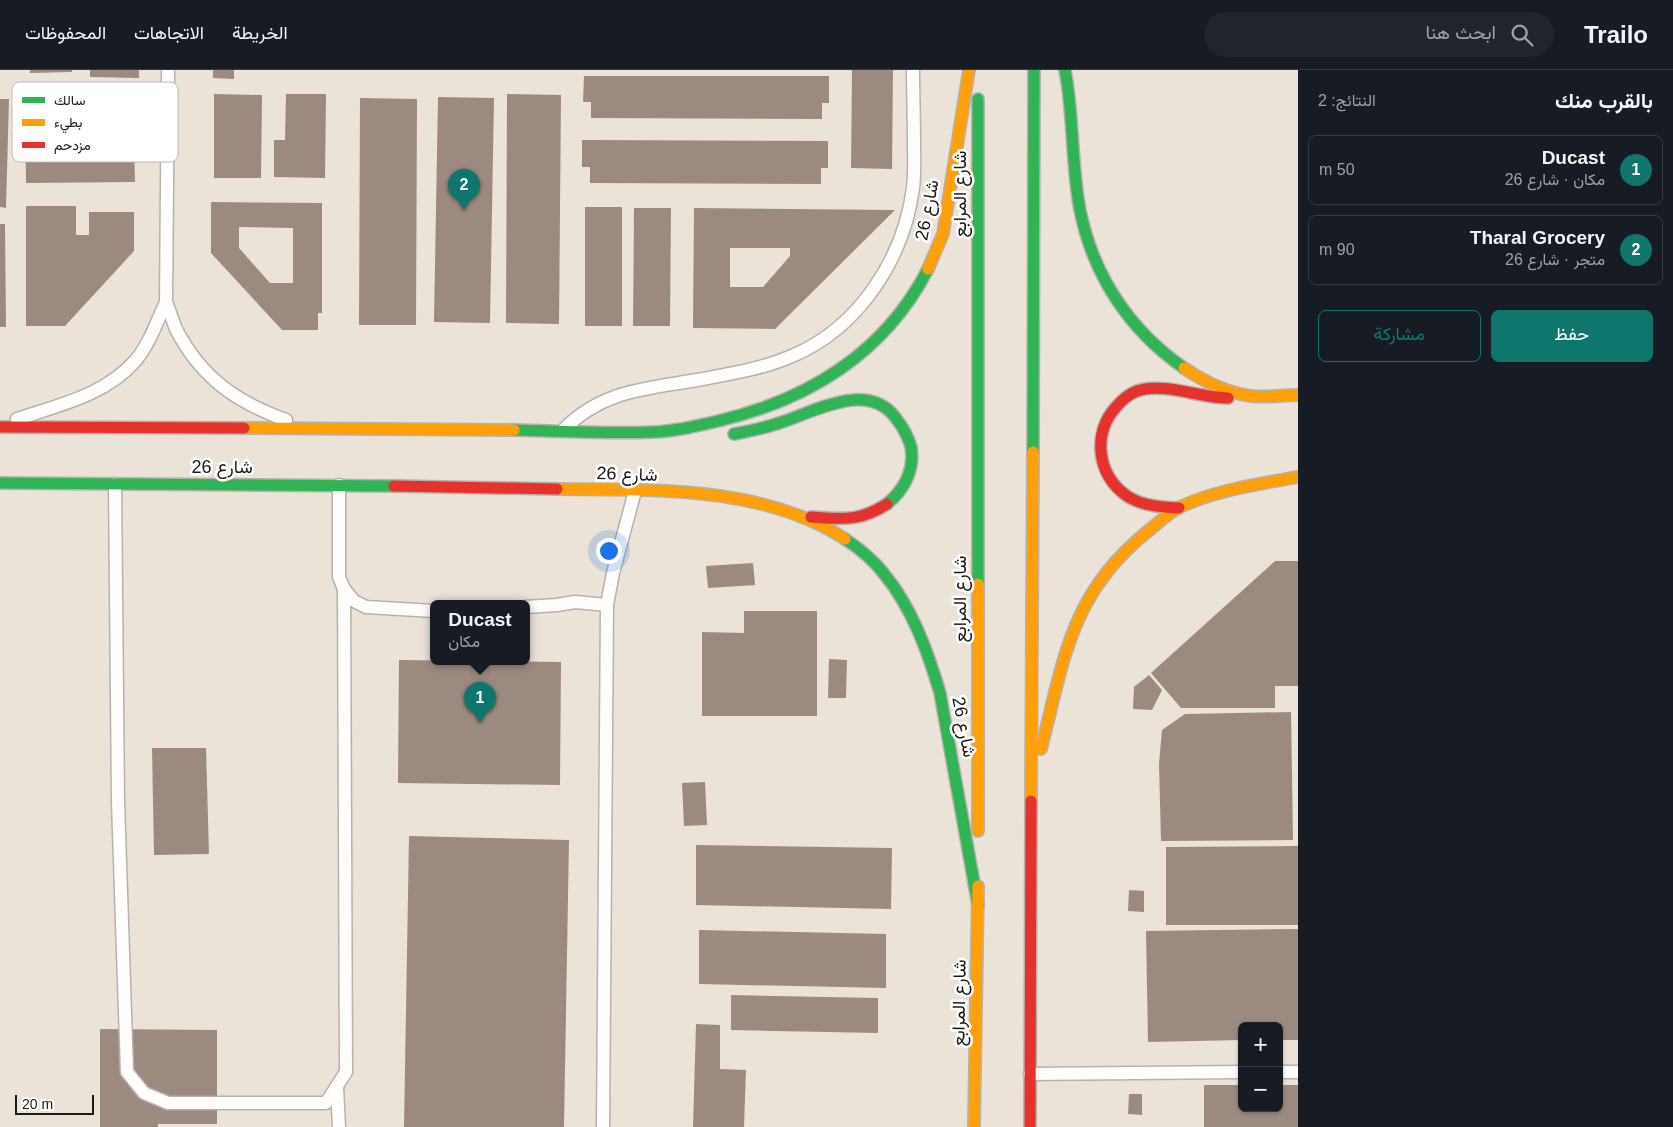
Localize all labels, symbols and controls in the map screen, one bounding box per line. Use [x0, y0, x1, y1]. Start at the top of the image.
search box [1204, 12, 1554, 57]
icon: search [1508, 21, 1536, 49]
text: Trailo [1584, 21, 1648, 48]
text: ابحث هنا [1425, 22, 1496, 43]
text: المحفوظات [25, 23, 106, 43]
text: الاتجاهات [134, 23, 204, 43]
text: الخريطة [232, 23, 288, 43]
legend [12, 82, 178, 162]
text: بالقرب منك [1555, 89, 1653, 112]
text: سالك [54, 92, 85, 108]
text: النتائج: 2 [1318, 92, 1376, 109]
text: بطيء [54, 114, 82, 134]
text: مزدحم [54, 137, 91, 154]
text: Ducast [1542, 147, 1605, 168]
street label: شارع المرابع [950, 151, 972, 237]
text: 50 m [1319, 161, 1355, 178]
text: 1 [1632, 161, 1640, 178]
pin: 2 [448, 169, 480, 210]
text: مكان · شارع 26 [1505, 171, 1605, 188]
street label: شارع 26 [911, 178, 945, 242]
text: Tharal Grocery [1470, 227, 1605, 248]
text: 90 m [1319, 241, 1355, 258]
text: 2 [1632, 241, 1640, 258]
text: متجر · شارع 26 [1505, 251, 1605, 268]
button: مشاركة [1318, 310, 1481, 362]
button: حفظ [1491, 310, 1653, 362]
street label: شارع 26 [191, 457, 253, 479]
street label: شارع 26 [596, 463, 658, 487]
your location [596, 538, 622, 564]
street label: شارع المرابع [950, 556, 972, 642]
popup [430, 600, 530, 665]
text: Ducast [448, 609, 512, 630]
text: مكان [448, 633, 480, 650]
pin: 1 [464, 682, 496, 723]
street label: شارع 26 [946, 695, 980, 759]
street label: شارع المرابع [948, 959, 972, 1047]
map controls [1238, 1022, 1283, 1112]
button: + [1238, 1022, 1283, 1067]
button: − [1238, 1067, 1283, 1112]
scale bar [15, 1092, 94, 1115]
text: 20 m [22, 1096, 53, 1112]

